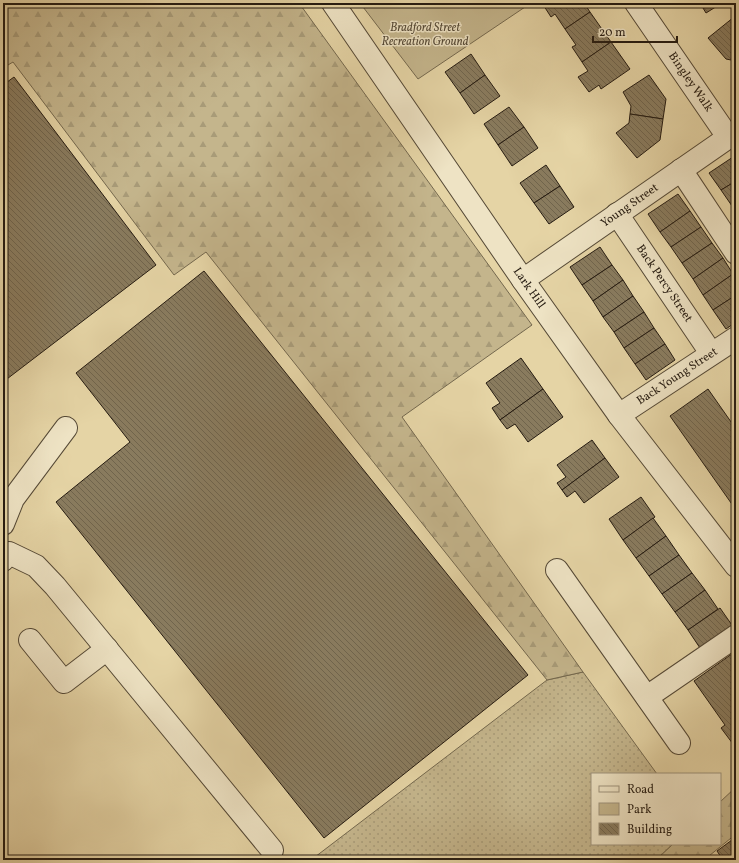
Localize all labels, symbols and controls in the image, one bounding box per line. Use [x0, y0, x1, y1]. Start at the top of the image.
scale bar [593, 18, 677, 44]
park label: Bradford Street Recreation Ground [381, 20, 469, 50]
text: 20 m [599, 25, 626, 41]
street label: Bingley Walk [664, 49, 717, 116]
street label: Young Street [598, 180, 662, 231]
street label: Back Percy Street [632, 242, 696, 326]
street label: Lark Hill [509, 265, 549, 312]
street label: Back Young Street [634, 344, 721, 409]
legend [591, 773, 721, 845]
text: Road [627, 782, 654, 798]
text: Park [627, 802, 652, 818]
text: Building [627, 822, 672, 838]

